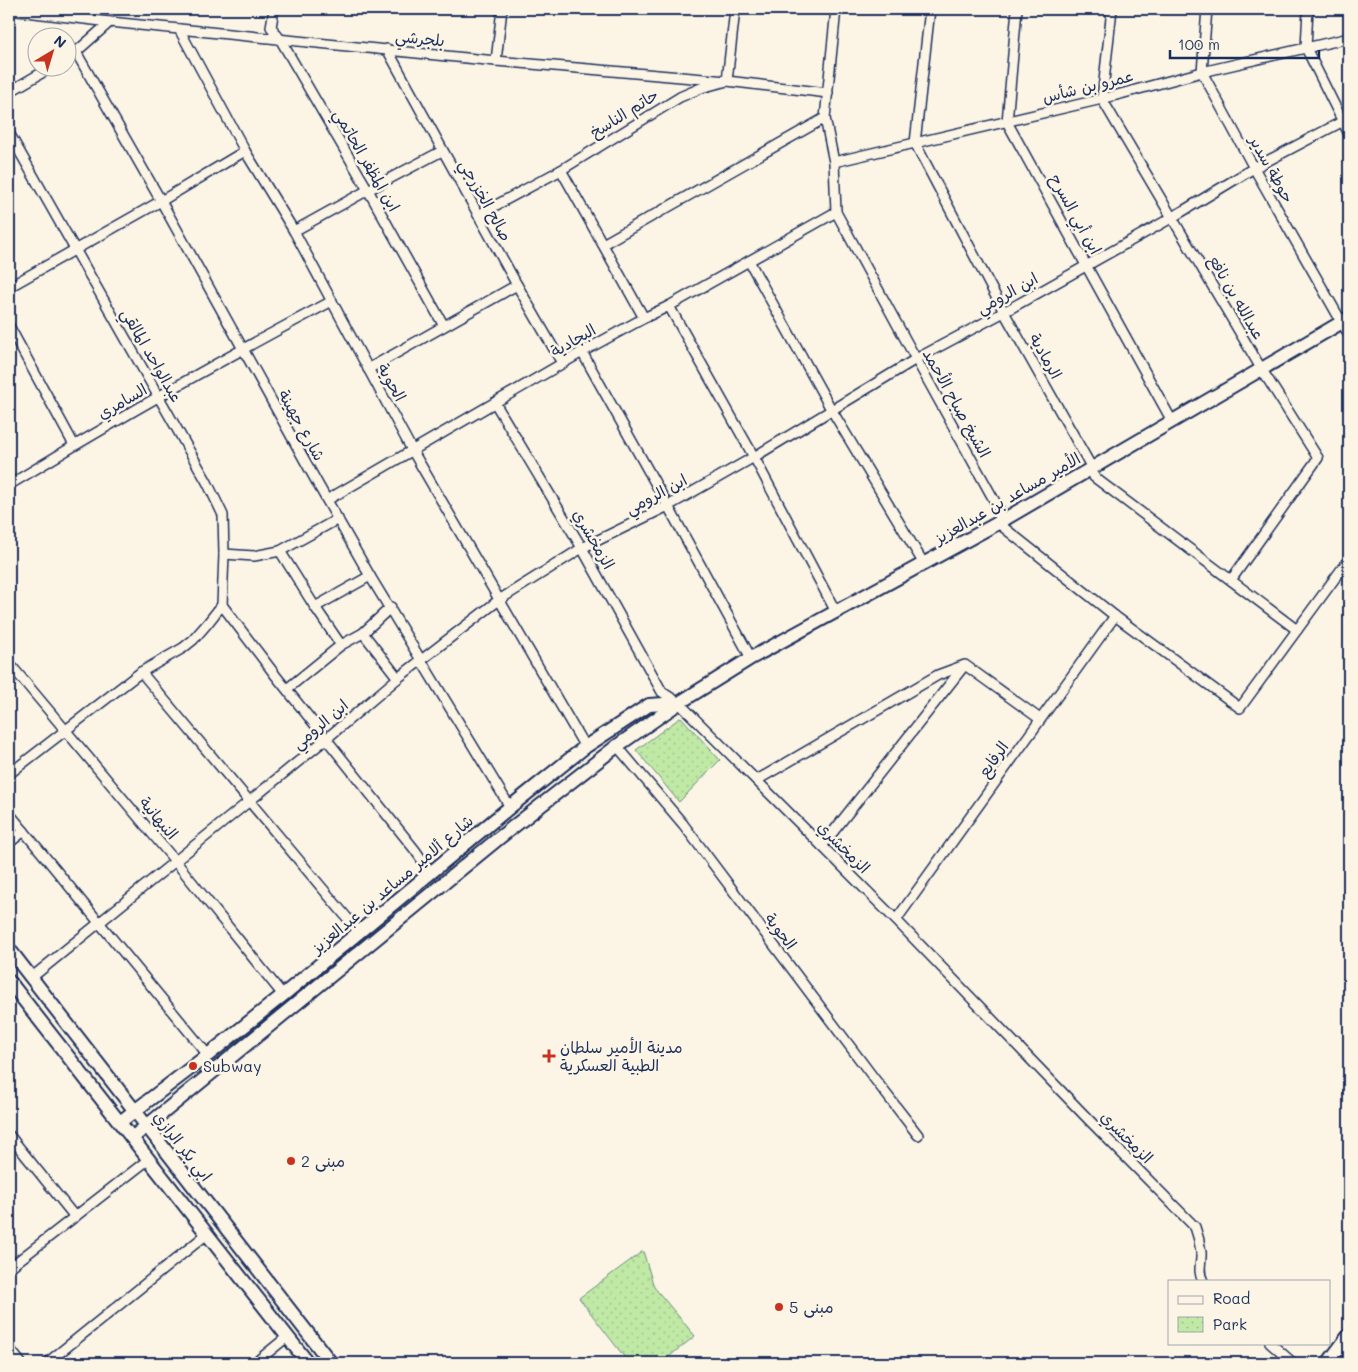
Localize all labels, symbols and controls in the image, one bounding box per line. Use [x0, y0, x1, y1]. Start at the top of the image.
street label: بلجرشي [394, 24, 446, 56]
north arrow [28, 28, 78, 78]
scale bar [1170, 28, 1319, 60]
text: N [50, 31, 70, 52]
text: 100 m [1178, 34, 1220, 54]
street label: عمرو بن شأس [1040, 64, 1136, 107]
street label: حاتم الناسخ [586, 83, 664, 144]
street label: ابن المظفر الحاتمي [325, 105, 405, 217]
street label: حوطة سدير [1244, 130, 1300, 207]
street label: صالح الخزرجي [451, 155, 518, 247]
street label: ابن أبي السرح [1041, 170, 1107, 260]
street label: عبدالله بن نافع [1203, 251, 1270, 344]
street label: ابن الرومي [972, 267, 1044, 322]
street label: عبدالواحد المالقي [113, 304, 188, 408]
street label: البجادية [546, 318, 599, 361]
street label: الرمادية [1025, 329, 1068, 382]
street label: الشيخ صباح الأحمد [918, 345, 996, 461]
street label: الحوية [373, 359, 411, 405]
street label: السامري [93, 378, 151, 425]
street label: شارع جهينة [273, 386, 331, 465]
street label: الأمير مساعد بن عبدالعزيز [928, 447, 1084, 549]
street label: ابن الرومي [621, 469, 693, 523]
street label: الزمخشري [567, 505, 620, 574]
street label: ابن الرومي [287, 694, 355, 757]
street label: الرفايع [973, 737, 1014, 782]
street label: النبهانية [135, 792, 183, 843]
street label: شارع ألامير مساعد بن عبدالعزيز [305, 810, 478, 960]
street label: الزمخشري [812, 816, 875, 879]
street label: الحوية [760, 908, 802, 954]
place label: مدينة الأمير سلطان الطبية العسكرية [560, 1036, 683, 1075]
marker: مدينة الأمير سلطان الطبية العسكرية [542, 1049, 556, 1063]
place label: Subway [203, 1055, 262, 1076]
marker: Subway [187, 1060, 199, 1072]
street label: ابي بكر الرازي [145, 1106, 217, 1188]
street label: الزمخشري [1095, 1106, 1158, 1169]
place label: مبنى 2 [301, 1150, 345, 1172]
marker: مبنى 2 [285, 1155, 297, 1167]
legend [1168, 1280, 1330, 1344]
text: Road [1213, 1288, 1250, 1308]
place label: مبنى 5 [789, 1296, 834, 1318]
marker: مبنى 5 [773, 1301, 785, 1313]
text: Park [1213, 1314, 1247, 1334]

